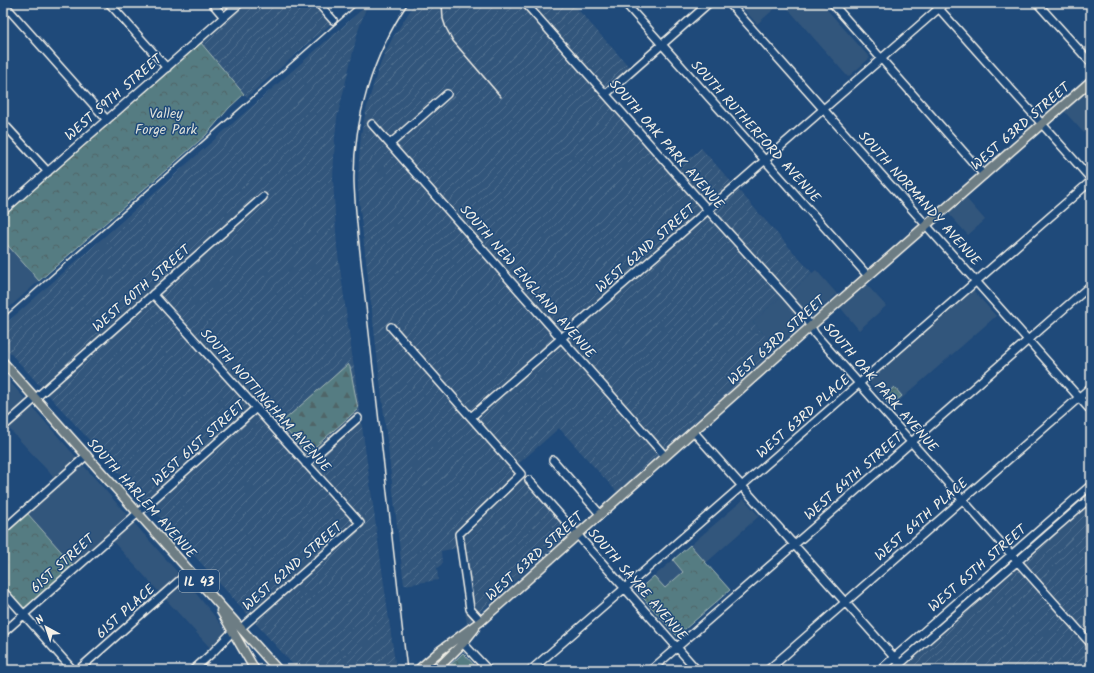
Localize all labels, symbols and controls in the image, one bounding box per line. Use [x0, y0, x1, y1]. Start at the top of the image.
street label: WEST 59TH STREET [60, 48, 169, 147]
street label: SOUTH RUTHERFORD AVENUE [685, 55, 826, 209]
street label: SOUTH OAK PARK AVENUE [603, 75, 730, 215]
street label: WEST 63RD STREET [966, 76, 1076, 176]
park label: Valley Forge Park [135, 103, 198, 141]
street label: SOUTH NORMANDY AVENUE [853, 126, 987, 272]
street label: WEST 62ND STREET [591, 198, 702, 299]
street label: SOUTH NEW ENGLAND AVENUE [454, 200, 601, 364]
street label: WEST 60TH STREET [88, 239, 197, 338]
street label: WEST 63RD STREET [723, 290, 832, 391]
street label: SOUTH OAK PARK AVENUE [817, 318, 944, 458]
street label: SOUTH NOTTINGHAM AVENUE [195, 324, 337, 478]
street label: WEST 63RD PLACE [752, 369, 856, 464]
street label: WEST 61ST STREET [147, 395, 251, 492]
street label: WEST 64TH STREET [799, 427, 909, 526]
street label: SOUTH HARLEM AVENUE [81, 433, 202, 564]
street label: WEST 64TH PLACE [870, 472, 974, 567]
street label: WEST 63RD STREET [481, 506, 590, 607]
street label: WEST 62ND STREET [238, 516, 349, 617]
street label: WEST 65TH STREET [923, 519, 1033, 618]
street label: SOUTH SAYRE AVENUE [582, 523, 693, 646]
street label: 61ST STREET [26, 528, 101, 599]
road number: IL 43 [179, 570, 219, 592]
street label: 61ST PLACE [91, 579, 161, 644]
north arrow [26, 607, 66, 647]
text: N [32, 611, 49, 629]

